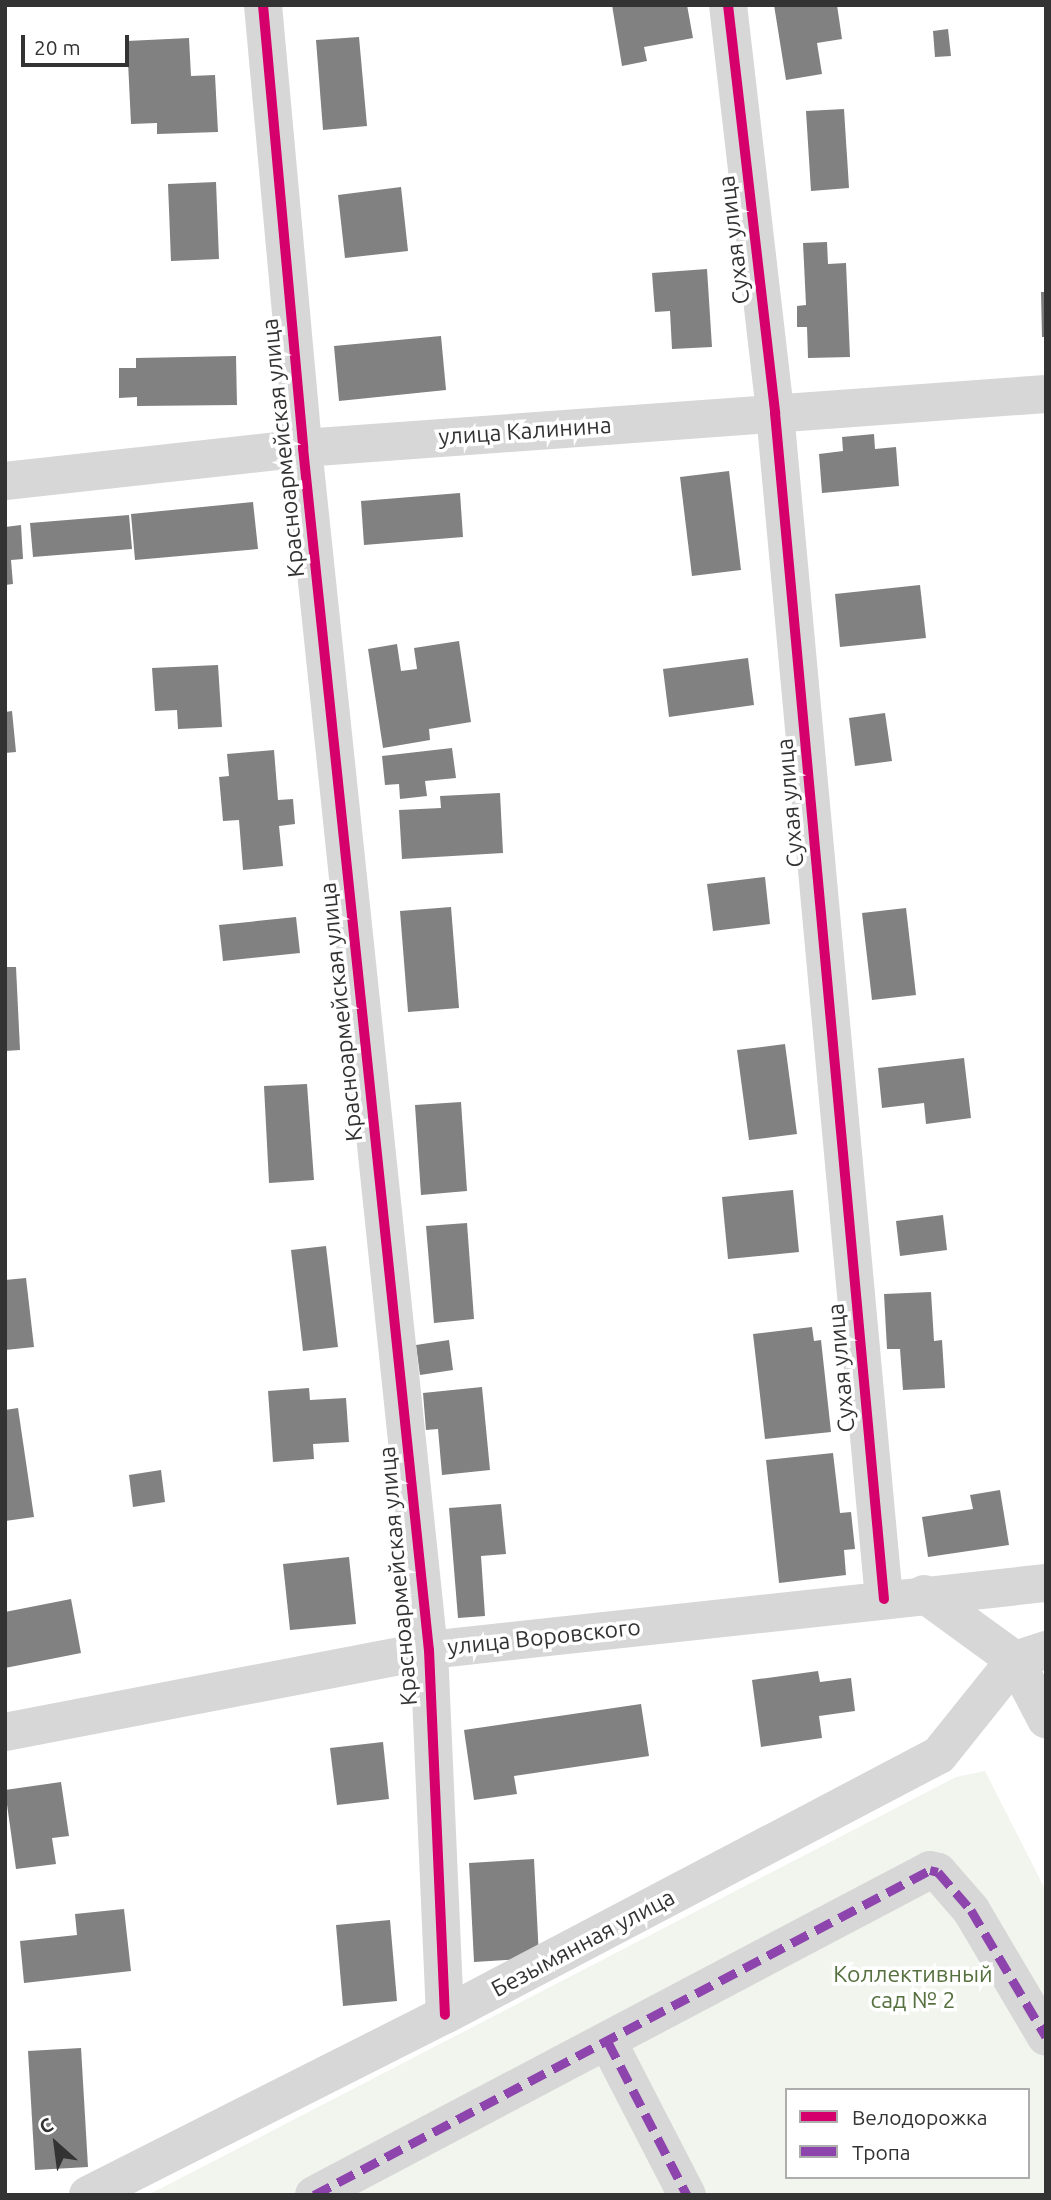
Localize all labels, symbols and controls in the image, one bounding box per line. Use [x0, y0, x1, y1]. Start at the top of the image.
scale bar [24, 21, 133, 65]
text: 20 m [34, 35, 81, 59]
street label: Сухая улица [712, 174, 756, 306]
street label: Красноармейская улица [256, 317, 310, 579]
street label: улица Калинина [438, 411, 612, 451]
street label: Сухая улица [771, 737, 809, 869]
street label: Красноармейская улица [314, 881, 368, 1143]
street label: Сухая улица [822, 1302, 860, 1434]
street label: Красноармейская улица [373, 1445, 423, 1707]
street label: улица Воровского [446, 1613, 642, 1661]
street label: Безымянная улица [487, 1883, 679, 2003]
park label: Коллективный сад № 2 [833, 1960, 993, 2014]
legend [785, 2088, 1030, 2179]
text: Велодорожка [852, 2105, 988, 2129]
north arrow [21, 2109, 91, 2179]
text: С [36, 2113, 57, 2138]
text: Тропа [852, 2140, 911, 2164]

